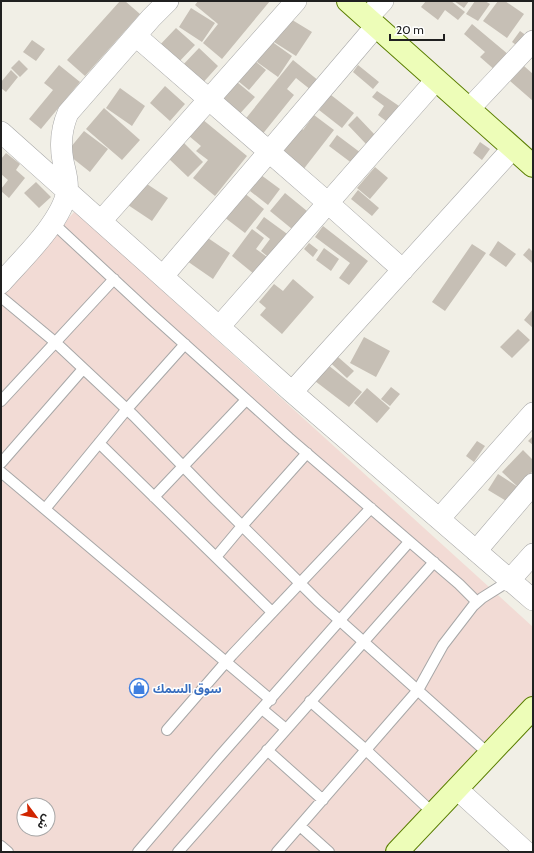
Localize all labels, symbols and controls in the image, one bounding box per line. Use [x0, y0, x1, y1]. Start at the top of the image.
scale bar [390, 16, 444, 42]
text: 20 m [396, 22, 424, 37]
shop icon: سوق السمك [128, 677, 150, 699]
place label: سوق السمك [153, 681, 222, 696]
north arrow [16, 797, 56, 837]
text: ش [35, 812, 54, 832]

